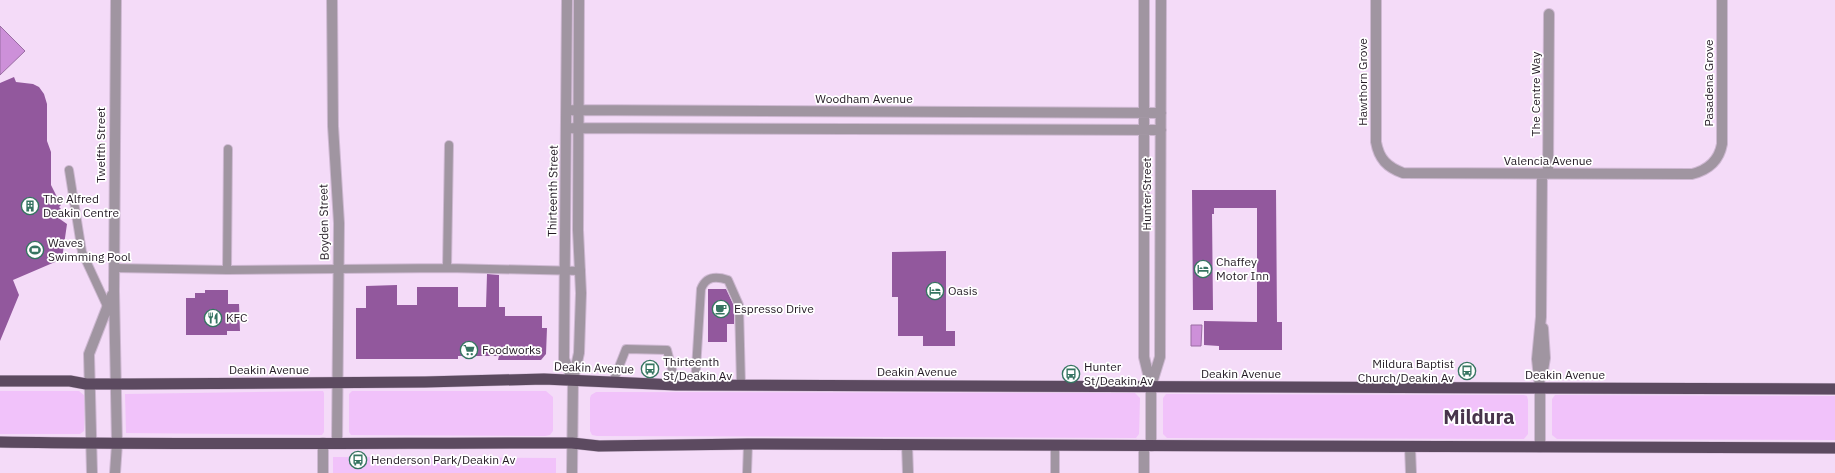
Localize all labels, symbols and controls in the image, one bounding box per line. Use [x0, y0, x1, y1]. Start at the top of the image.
street label: Hawthorn Grove [1355, 38, 1370, 126]
street label: Pasadena Grove [1701, 39, 1716, 127]
street label: The Centre Way [1528, 52, 1543, 136]
street label: Woodham Avenue [815, 91, 913, 106]
street label: Twelfth Street [93, 107, 108, 183]
street label: Thirteenth Street [544, 145, 561, 237]
street label: Valencia Avenue [1504, 153, 1593, 168]
street label: Hunter Street [1139, 157, 1154, 231]
street label: Boyden Street [315, 184, 332, 260]
place label: The Alfred Deakin Centre [43, 191, 119, 220]
building icon: The Alfred Deakin Centre [20, 196, 40, 216]
place label: Waves Swimming Pool [48, 235, 131, 264]
sports icon: Waves Swimming Pool [25, 240, 45, 260]
place label: Chaffey Motor Inn [1216, 254, 1269, 283]
hotel icon: Chaffey Motor Inn [1193, 259, 1213, 279]
hotel icon: Oasis [925, 281, 945, 301]
place label: Oasis [948, 283, 978, 298]
cafe icon: Espresso Drive [711, 299, 731, 319]
place label: Espresso Drive [734, 301, 814, 316]
restaurant icon: KFC [203, 308, 223, 328]
place label: KFC [226, 310, 248, 325]
supermarket icon: Foodworks [459, 340, 479, 360]
place label: Foodworks [482, 342, 541, 357]
place label: Thirteenth St/Deakin Av [663, 354, 732, 383]
place label: Mildura Baptist Church/Deakin Av [1358, 356, 1454, 385]
street label: Deakin Avenue [554, 359, 635, 376]
bus stop icon: Thirteenth St/Deakin Av [640, 359, 660, 379]
place label: Hunter St/Deakin Av [1084, 359, 1153, 388]
bus stop icon: Mildura Baptist Church/Deakin Av [1457, 361, 1477, 381]
street label: Deakin Avenue [229, 362, 309, 377]
street label: Deakin Avenue [877, 364, 957, 379]
bus stop icon: Hunter St/Deakin Av [1061, 364, 1081, 384]
street label: Deakin Avenue [1201, 366, 1281, 381]
street label: Deakin Avenue [1525, 367, 1605, 382]
district label: Mildura [1443, 403, 1515, 430]
bus stop icon: Henderson Park/Deakin Av [348, 450, 368, 470]
place label: Henderson Park/Deakin Av [371, 452, 515, 467]

